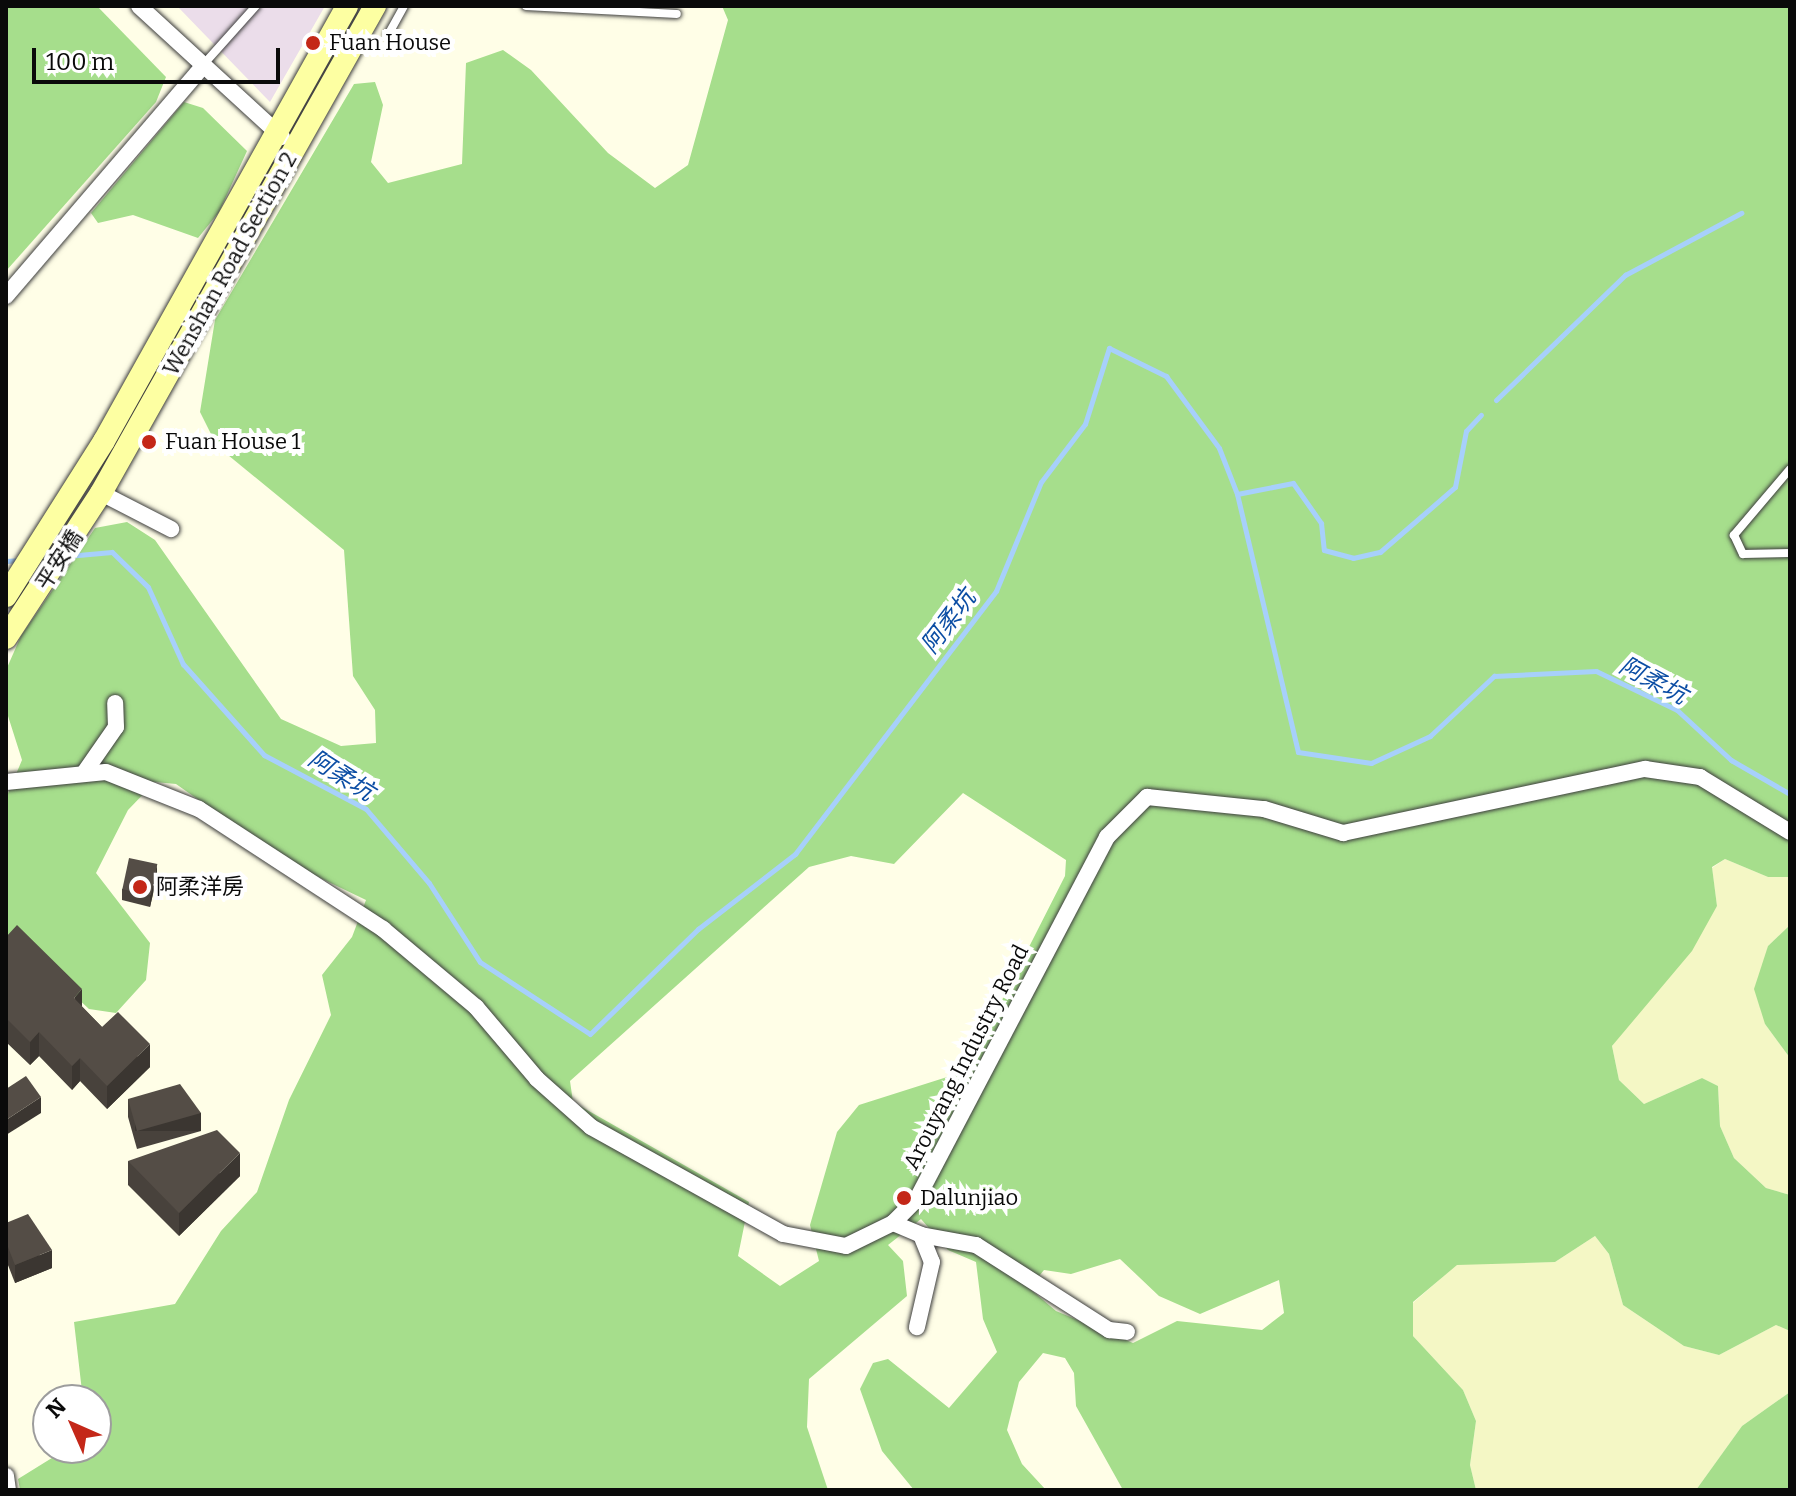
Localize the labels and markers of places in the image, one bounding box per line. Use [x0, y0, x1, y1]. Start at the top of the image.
place label: Fuan House [329, 30, 451, 56]
marker: Fuan House [304, 34, 322, 52]
place label: Fuan House 1 [165, 429, 300, 455]
marker: Fuan House 1 [140, 433, 158, 451]
place label: 阿柔洋房 [156, 874, 244, 900]
marker: 阿柔洋房 [131, 878, 149, 896]
place label: Dalunjiao [920, 1185, 1018, 1211]
marker: Dalunjiao [895, 1189, 913, 1207]

